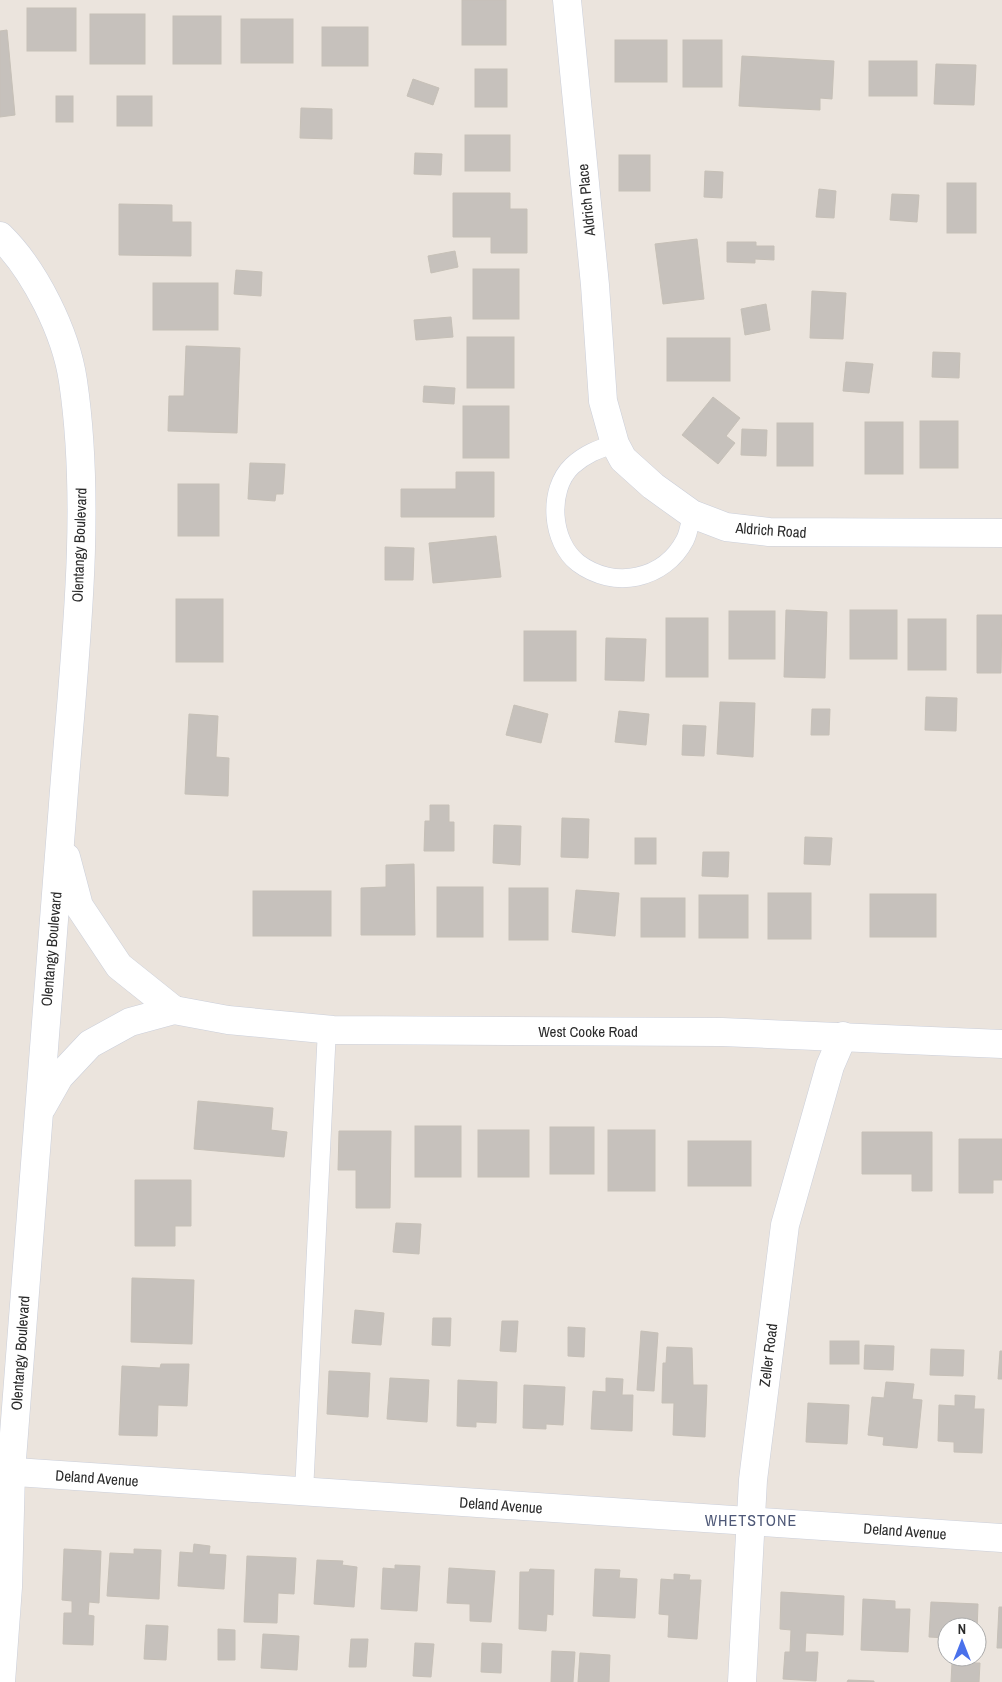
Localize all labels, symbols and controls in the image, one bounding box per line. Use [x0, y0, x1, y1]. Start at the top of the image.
street label: Aldrich Place [572, 163, 600, 238]
street label: Olentangy Boulevard [67, 487, 91, 603]
street label: Aldrich Road [734, 517, 807, 543]
street label: Olentangy Boulevard [36, 891, 66, 1007]
street label: West Cooke Road [538, 1021, 638, 1042]
street label: Olentangy Boulevard [6, 1295, 34, 1411]
street label: Zeller Road [754, 1322, 782, 1388]
street label: Deland Avenue [55, 1465, 139, 1491]
street label: Deland Avenue [459, 1492, 543, 1518]
district label: WHETSTONE [705, 1509, 797, 1531]
street label: Deland Avenue [863, 1518, 947, 1544]
north arrow [937, 1617, 987, 1667]
text: N [958, 1620, 966, 1638]

